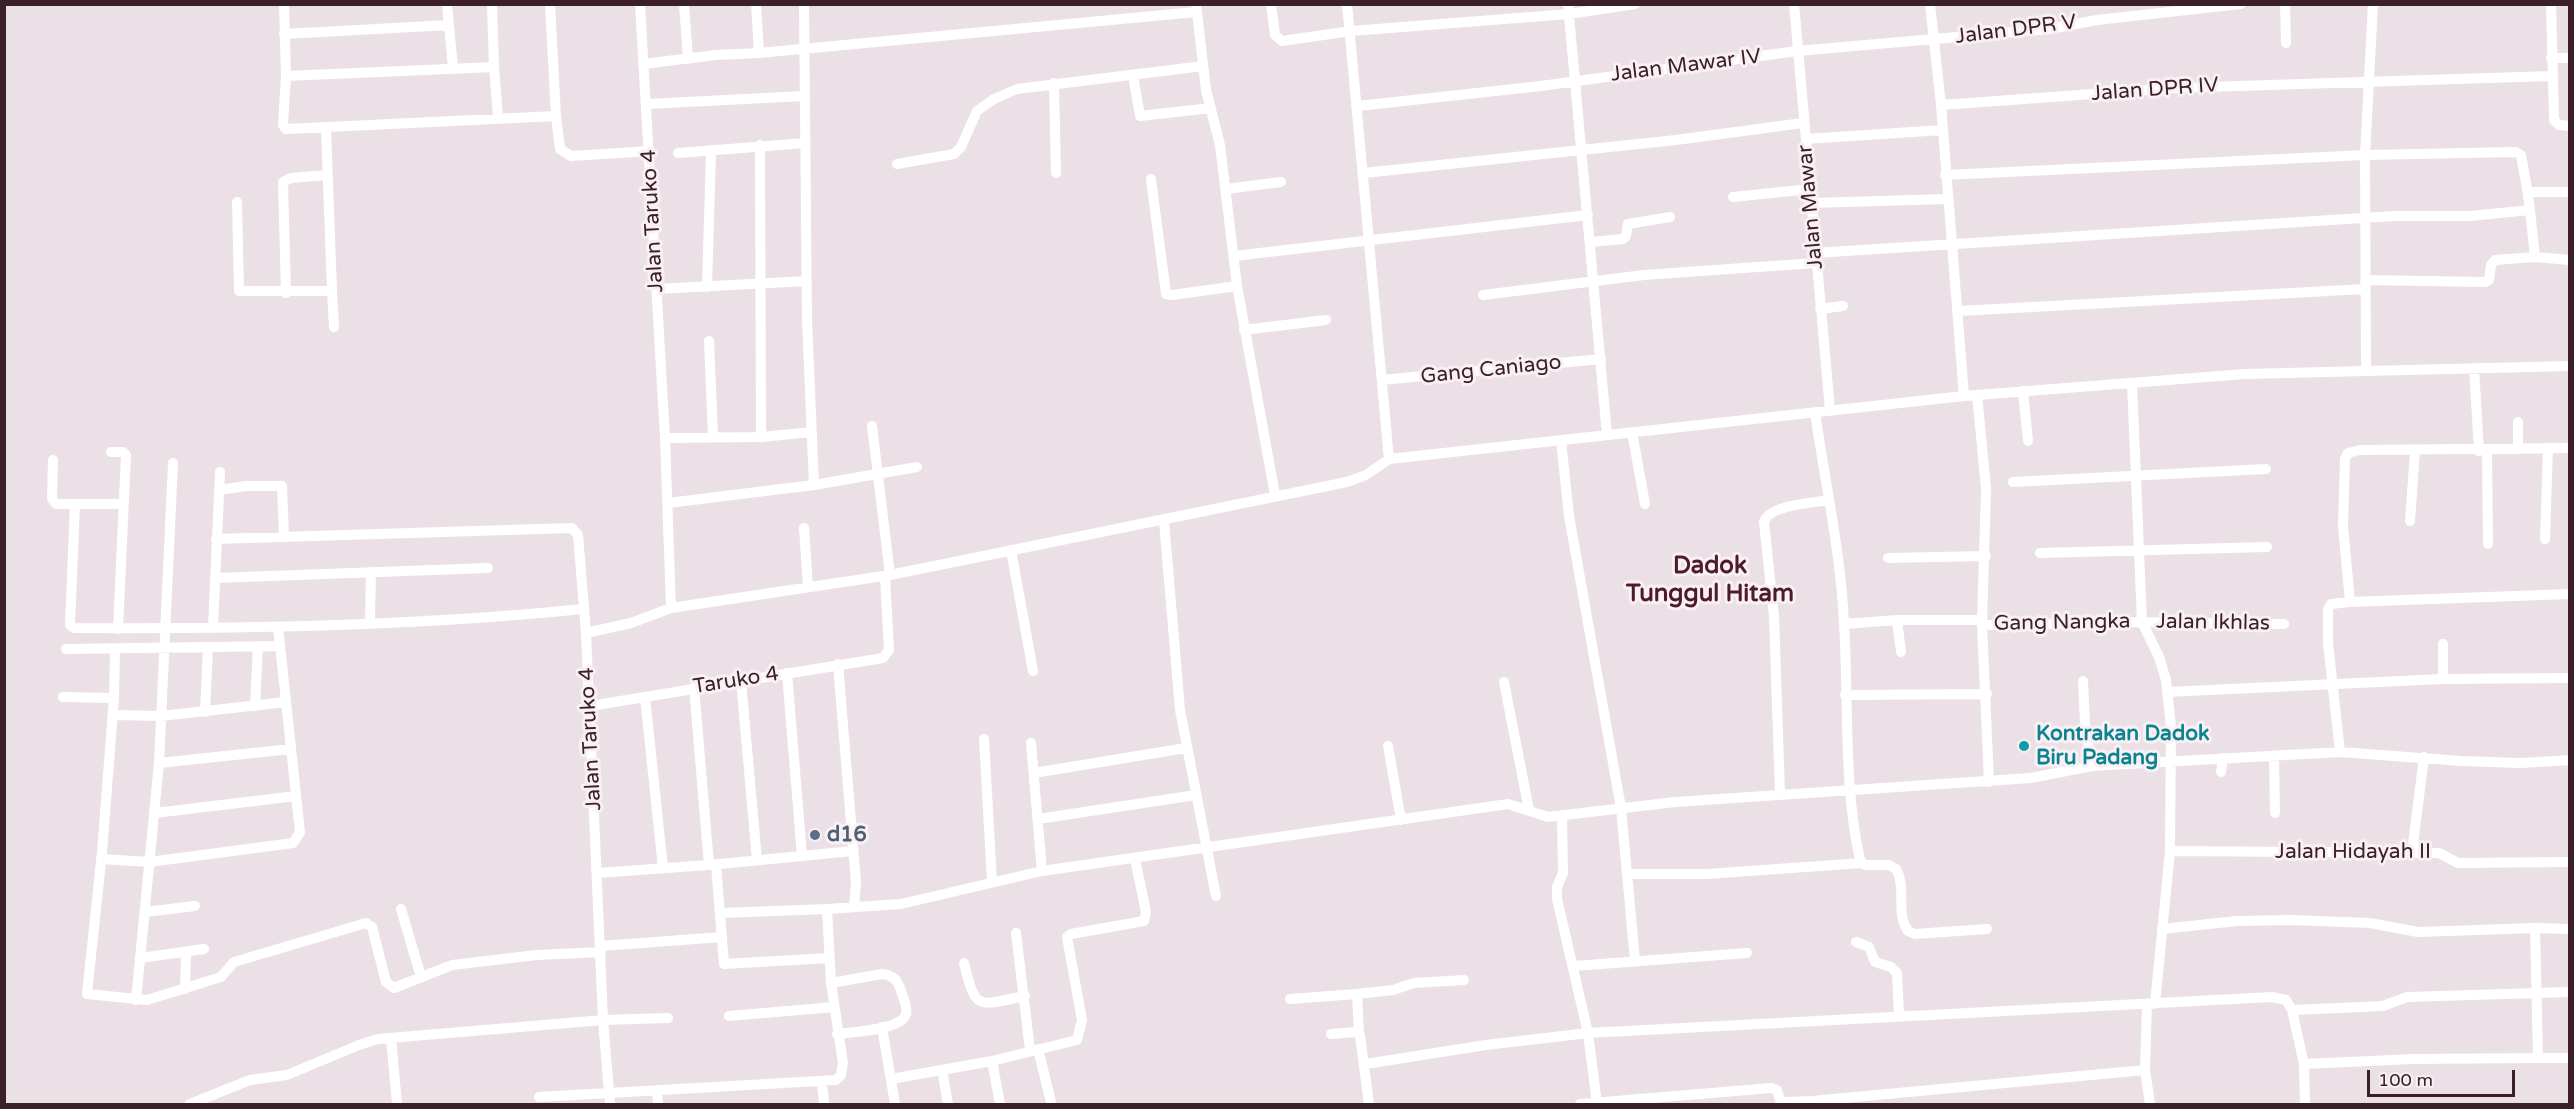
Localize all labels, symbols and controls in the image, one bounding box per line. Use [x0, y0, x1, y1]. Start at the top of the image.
street label: Jalan DPR V [1954, 10, 2078, 50]
street label: Jalan Mawar IV [1609, 44, 1763, 88]
street label: Jalan DPR IV [2090, 73, 2220, 107]
street label: Jalan Mawar [1793, 144, 1829, 270]
street label: Jalan Taruko 4 [637, 149, 669, 293]
street label: Gang Caniago [1419, 350, 1563, 390]
district label: Dadok Tunggul Hitam [1626, 553, 1794, 609]
street label: Gang Nangka [1993, 609, 2131, 637]
street label: Jalan Ikhlas [2156, 609, 2270, 637]
street label: Taruko 4 [691, 662, 781, 700]
street label: Jalan Taruko 4 [575, 667, 607, 811]
place label: Kontrakan Dadok Biru Padang [2036, 721, 2209, 771]
marker: Kontrakan Dadok Biru Padang [2017, 739, 2031, 753]
place label: d16 [827, 822, 867, 848]
marker: d16 [808, 828, 822, 842]
street label: Jalan Hidayah II [2275, 839, 2431, 865]
scale bar [2370, 1058, 2518, 1096]
text: 100 m [2378, 1069, 2433, 1091]

